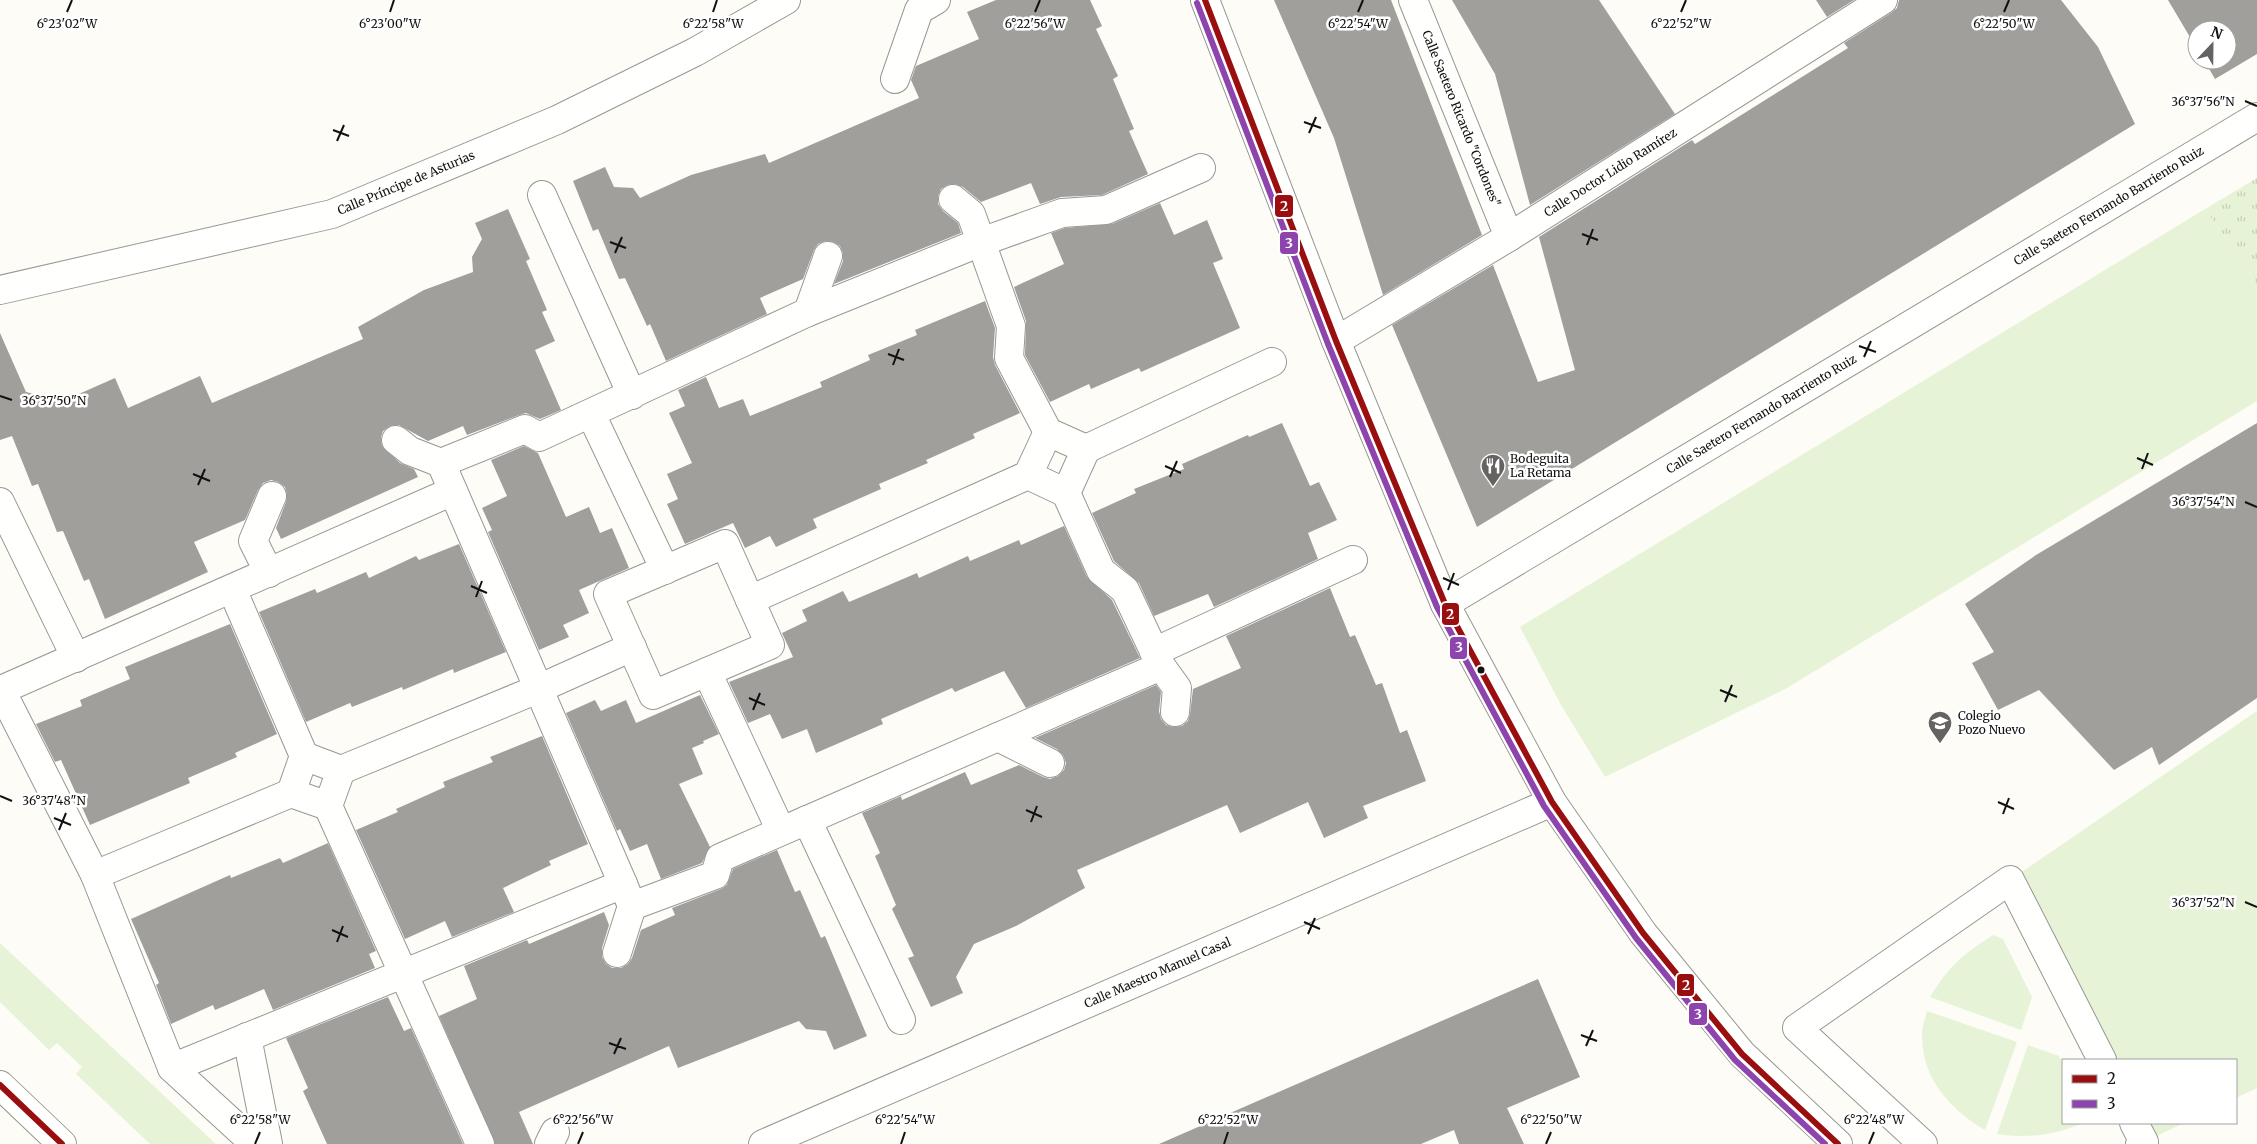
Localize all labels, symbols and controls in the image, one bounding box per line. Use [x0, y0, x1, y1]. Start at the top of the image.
text: 6°23'02"W [37, 16, 98, 31]
text: 6°23'00"W [359, 16, 422, 31]
text: 6°22'58"W [683, 16, 744, 31]
text: 6°22'56"W [1005, 16, 1066, 31]
text: 6°22'54"W [1328, 16, 1389, 31]
text: 6°22'52"W [1651, 16, 1712, 31]
text: 6°22'50"W [1973, 16, 2036, 31]
north arrow [2187, 20, 2237, 70]
text: N [2208, 23, 2225, 43]
street label: Calle Saetero Ricardo "Cordones" [1419, 28, 1504, 209]
text: 36°37'56"N [2171, 94, 2235, 109]
street label: Calle Doctor Lidio Ramírez [1541, 124, 1680, 220]
street label: Calle Saetero Fernando Barriento Ruiz [2011, 142, 2207, 268]
street label: Calle Príncipe de Asturias [335, 147, 477, 218]
line badge: 2 [1274, 194, 1294, 218]
text: 2 [1280, 197, 1288, 215]
line badge: 3 [1279, 231, 1299, 255]
text: 3 [1285, 234, 1293, 252]
street label: Calle Saetero Fernando Barriento Ruiz [1663, 351, 1859, 477]
text: 36°37'50"N [22, 393, 87, 408]
place label: Bodeguita La Retama [1510, 451, 1572, 480]
restaurant icon: Bodeguita La Retama [1480, 453, 1506, 487]
text: 36°37'54"N [2172, 494, 2235, 509]
line badge: 2 [1441, 602, 1460, 626]
text: 2 [1446, 605, 1454, 623]
line badge: 3 [1449, 636, 1468, 660]
text: 3 [1455, 638, 1463, 656]
unlabelled marker [1476, 665, 1486, 675]
place label: Colegio Pozo Nuevo [1958, 708, 2025, 737]
school or university icon: Colegio Pozo Nuevo [1927, 710, 1953, 744]
text: 36°37'48"N [22, 793, 86, 808]
text: 36°37'52"N [2171, 895, 2235, 910]
street label: Calle Maestro Manuel Casal [1082, 934, 1233, 1011]
line badge: 2 [1676, 973, 1695, 997]
text: 2 [1682, 976, 1690, 994]
line badge: 3 [1688, 1002, 1708, 1026]
text: 3 [1694, 1005, 1702, 1023]
legend [2062, 1059, 2237, 1124]
text: 2 [2107, 1069, 2116, 1088]
text: 3 [2107, 1094, 2116, 1113]
text: 6°22'58"W [230, 1112, 291, 1127]
text: 6°22'56"W [553, 1112, 614, 1127]
text: 6°22'54"W [875, 1112, 936, 1127]
text: 6°22'52"W [1198, 1112, 1259, 1127]
text: 6°22'50"W [1520, 1112, 1583, 1127]
text: 6°22'48"W [1844, 1112, 1905, 1127]

